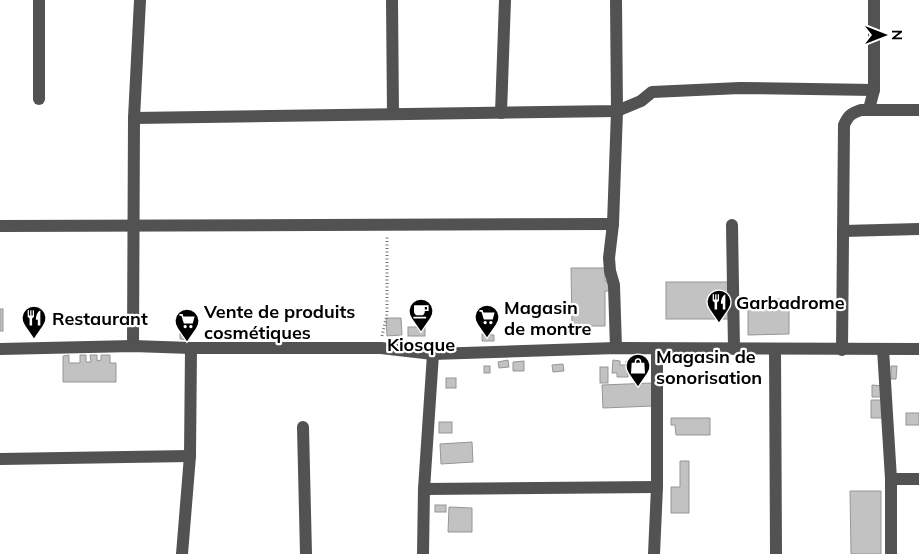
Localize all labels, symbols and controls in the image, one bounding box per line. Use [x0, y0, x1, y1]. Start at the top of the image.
north arrow [859, 10, 909, 60]
text: N [888, 30, 906, 40]
restaurant icon: Garbadrome [706, 289, 732, 323]
place label: Garbadrome [736, 291, 845, 314]
place label: Magasin de montre [504, 296, 591, 340]
cafe icon: Kiosque [408, 298, 434, 332]
place label: Vente de produits cosmétiques [203, 300, 355, 344]
supermarket icon: Magasin de montre [474, 304, 500, 338]
restaurant icon: Restaurant [21, 305, 47, 339]
place label: Restaurant [52, 307, 148, 330]
supermarket icon: Vente de produits cosmétiques [174, 308, 200, 342]
place label: Kiosque [387, 333, 455, 356]
place label: Magasin de sonorisation [656, 345, 762, 389]
shop icon: Magasin de sonorisation [625, 353, 651, 387]

